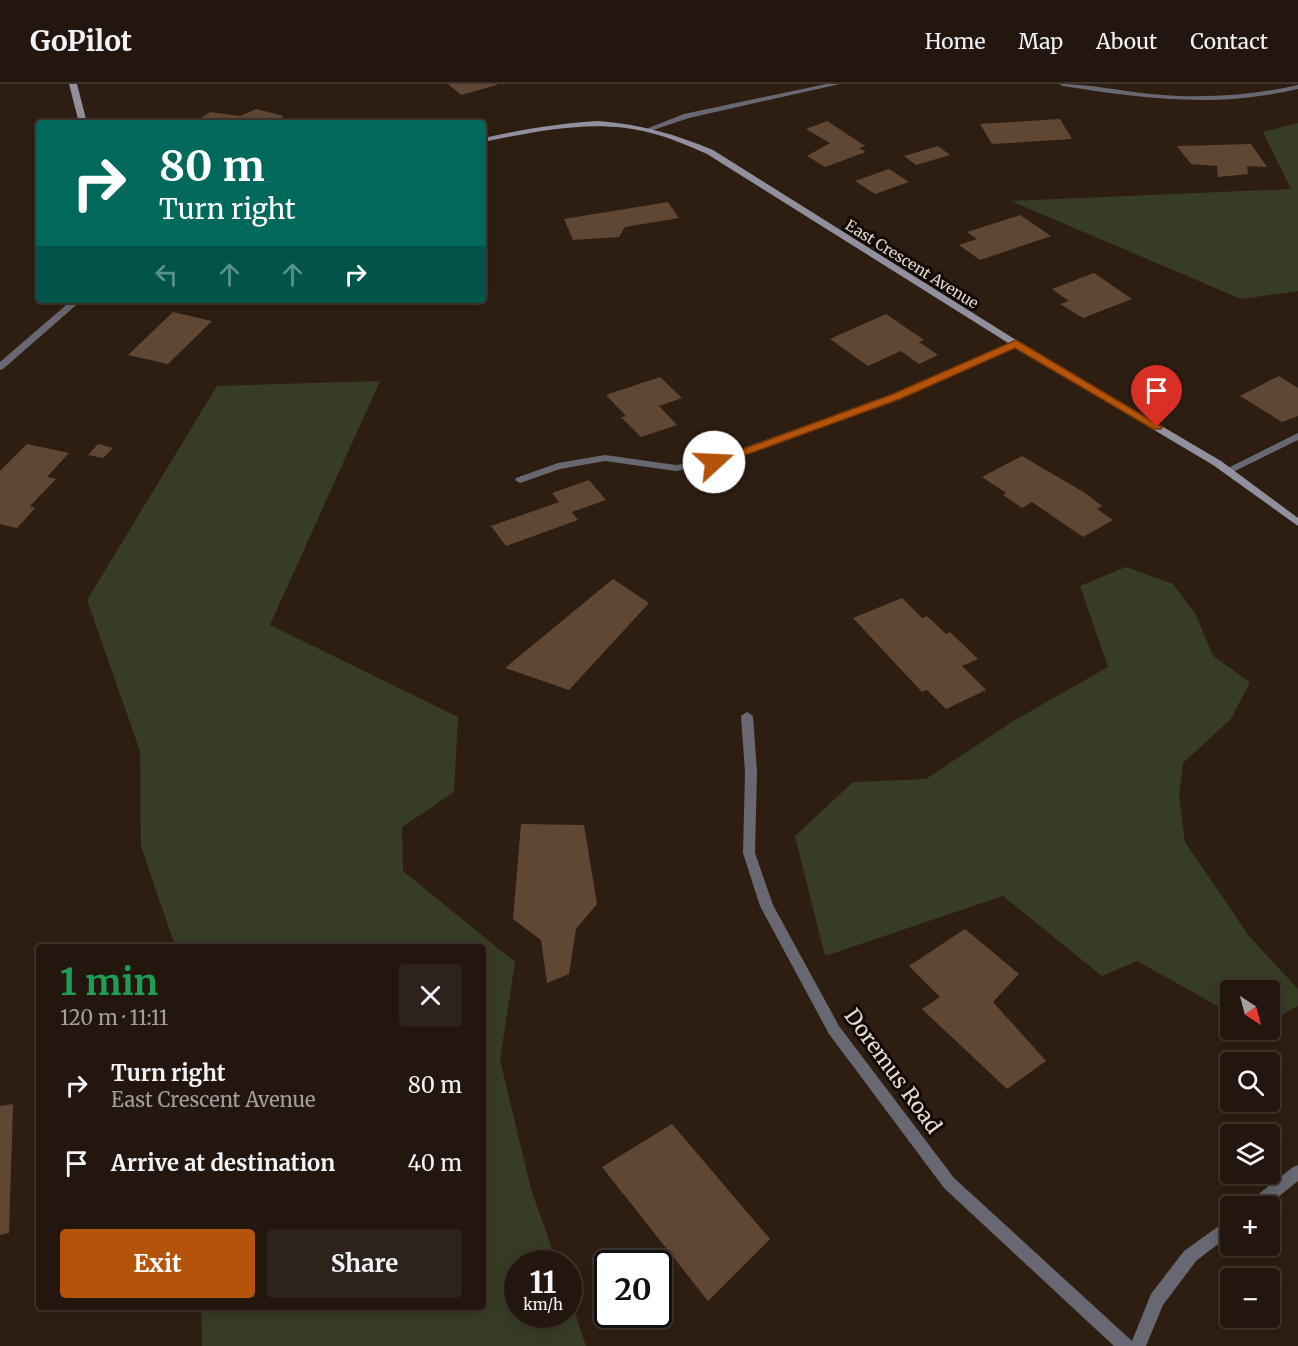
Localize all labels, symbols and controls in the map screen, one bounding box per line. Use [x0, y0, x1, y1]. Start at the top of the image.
text: GoPilot [30, 23, 132, 59]
text: Home [925, 28, 985, 55]
text: Map [1018, 28, 1063, 55]
text: About [1096, 28, 1157, 55]
text: Contact [1190, 28, 1268, 55]
text: 80 m [159, 140, 265, 192]
icon: right [60, 144, 138, 222]
text: Turn right [159, 192, 296, 226]
street label: East Crescent Avenue [842, 215, 982, 313]
icon: left [150, 258, 183, 291]
icon: ahead [213, 258, 246, 291]
icon: ahead [276, 258, 309, 291]
icon: right [339, 258, 372, 291]
pin [1131, 365, 1182, 427]
icon: arrive [1140, 374, 1173, 407]
position arrow [682, 430, 746, 494]
text: 1 min [60, 960, 158, 1005]
button: close [399, 964, 462, 1027]
north arrow [1220, 980, 1280, 1040]
map controls [1220, 980, 1280, 1328]
street label: Doremus Road [839, 1003, 948, 1139]
text: 120 m · 11:11 [60, 1005, 168, 1030]
button: search [1220, 1052, 1280, 1112]
text: Turn right [111, 1059, 225, 1087]
icon: right [60, 1069, 93, 1102]
text: 80 m [408, 1071, 462, 1099]
text: East Crescent Avenue [111, 1087, 315, 1112]
button: layers [1220, 1124, 1280, 1184]
icon: arrive [60, 1147, 93, 1180]
text: Arrive at destination [111, 1149, 335, 1177]
text: 40 m [407, 1149, 462, 1177]
button: + [1220, 1196, 1280, 1256]
button: Exit [60, 1229, 255, 1298]
button: Share [267, 1229, 462, 1298]
speed limit sign: 20 [594, 1250, 672, 1328]
text: 11 [529, 1263, 556, 1301]
button: − [1220, 1268, 1280, 1328]
text: km/h [523, 1295, 563, 1314]

